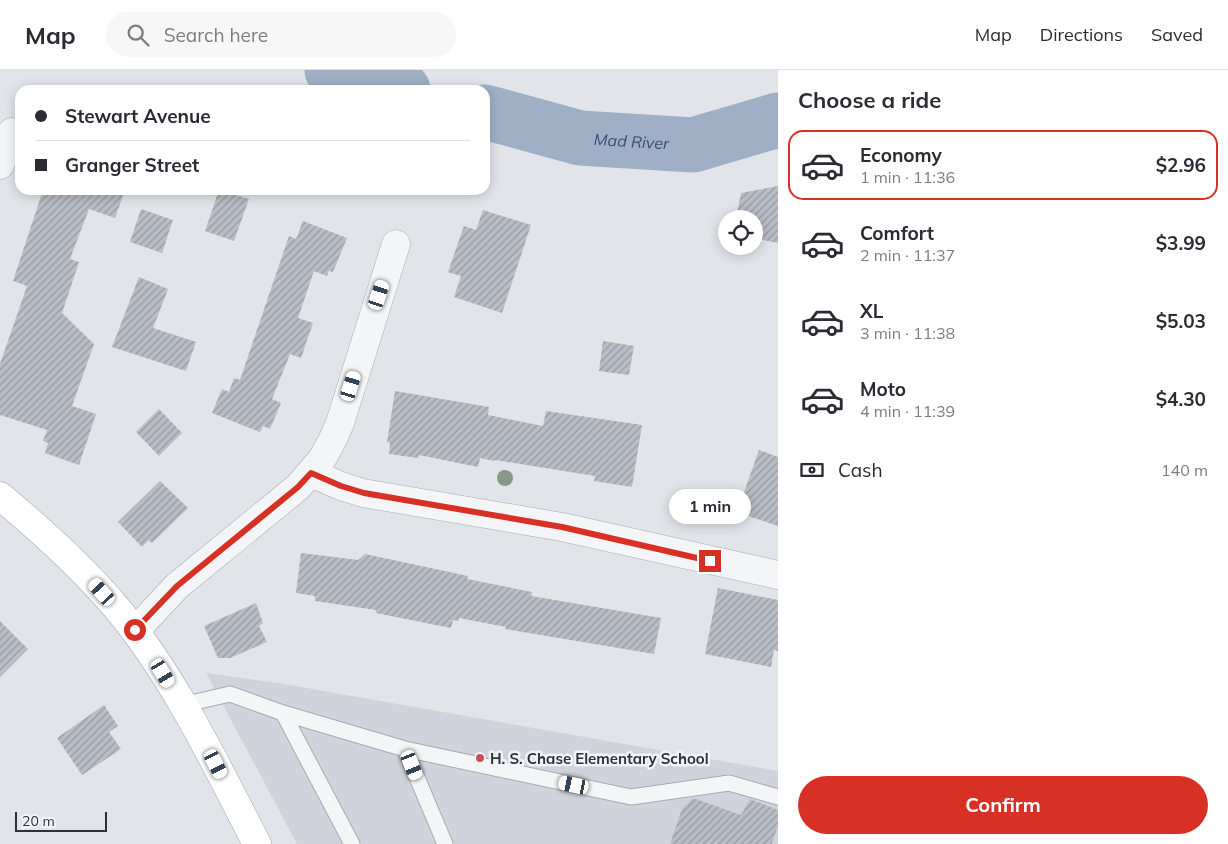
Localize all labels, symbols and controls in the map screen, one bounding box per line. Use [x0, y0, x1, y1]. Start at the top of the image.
search box [106, 12, 456, 57]
text: Map [25, 20, 76, 50]
icon: search [124, 21, 152, 49]
text: Search here [164, 23, 268, 47]
text: Map [975, 23, 1012, 46]
text: Directions [1040, 23, 1123, 46]
text: Saved [1151, 23, 1203, 46]
text: Choose a ride [798, 86, 941, 114]
text: Stewart Avenue [65, 104, 211, 128]
water label: Mad River [593, 129, 671, 154]
icon: car [800, 143, 845, 188]
text: Economy [860, 143, 942, 167]
text: Granger Street [65, 153, 199, 177]
text: $2.96 [1156, 153, 1206, 177]
text: 1 min · 11:36 [860, 167, 955, 187]
map controls [718, 210, 763, 255]
button: locate [718, 210, 763, 255]
icon: car [800, 221, 845, 266]
text: Comfort [860, 221, 934, 245]
text: $3.99 [1156, 231, 1206, 255]
text: 2 min · 11:37 [860, 245, 955, 265]
car [367, 278, 390, 312]
icon: car [800, 299, 845, 344]
text: XL [860, 299, 883, 323]
text: $5.03 [1156, 309, 1206, 333]
text: 3 min · 11:38 [860, 323, 955, 343]
car [339, 369, 362, 403]
icon: car [800, 377, 845, 422]
text: Moto [860, 377, 906, 401]
text: $4.30 [1156, 387, 1206, 411]
text: 4 min · 11:39 [860, 401, 955, 421]
icon: cash [798, 456, 826, 484]
text: Cash [838, 458, 883, 482]
text: 140 m [1161, 460, 1208, 480]
callout: 1 min [669, 488, 751, 524]
text: 1 min [689, 496, 731, 516]
route end [699, 550, 721, 572]
car [86, 576, 117, 608]
route start [124, 619, 146, 641]
car [148, 656, 177, 690]
car [202, 747, 229, 781]
car [399, 748, 424, 782]
place label: H. S. Chase Elementary School [490, 749, 709, 768]
marker: H. S. Chase Elementary School [474, 752, 486, 764]
car [557, 775, 590, 795]
button: Confirm [798, 776, 1208, 834]
scale bar [15, 809, 108, 832]
text: 20 m [22, 812, 55, 830]

